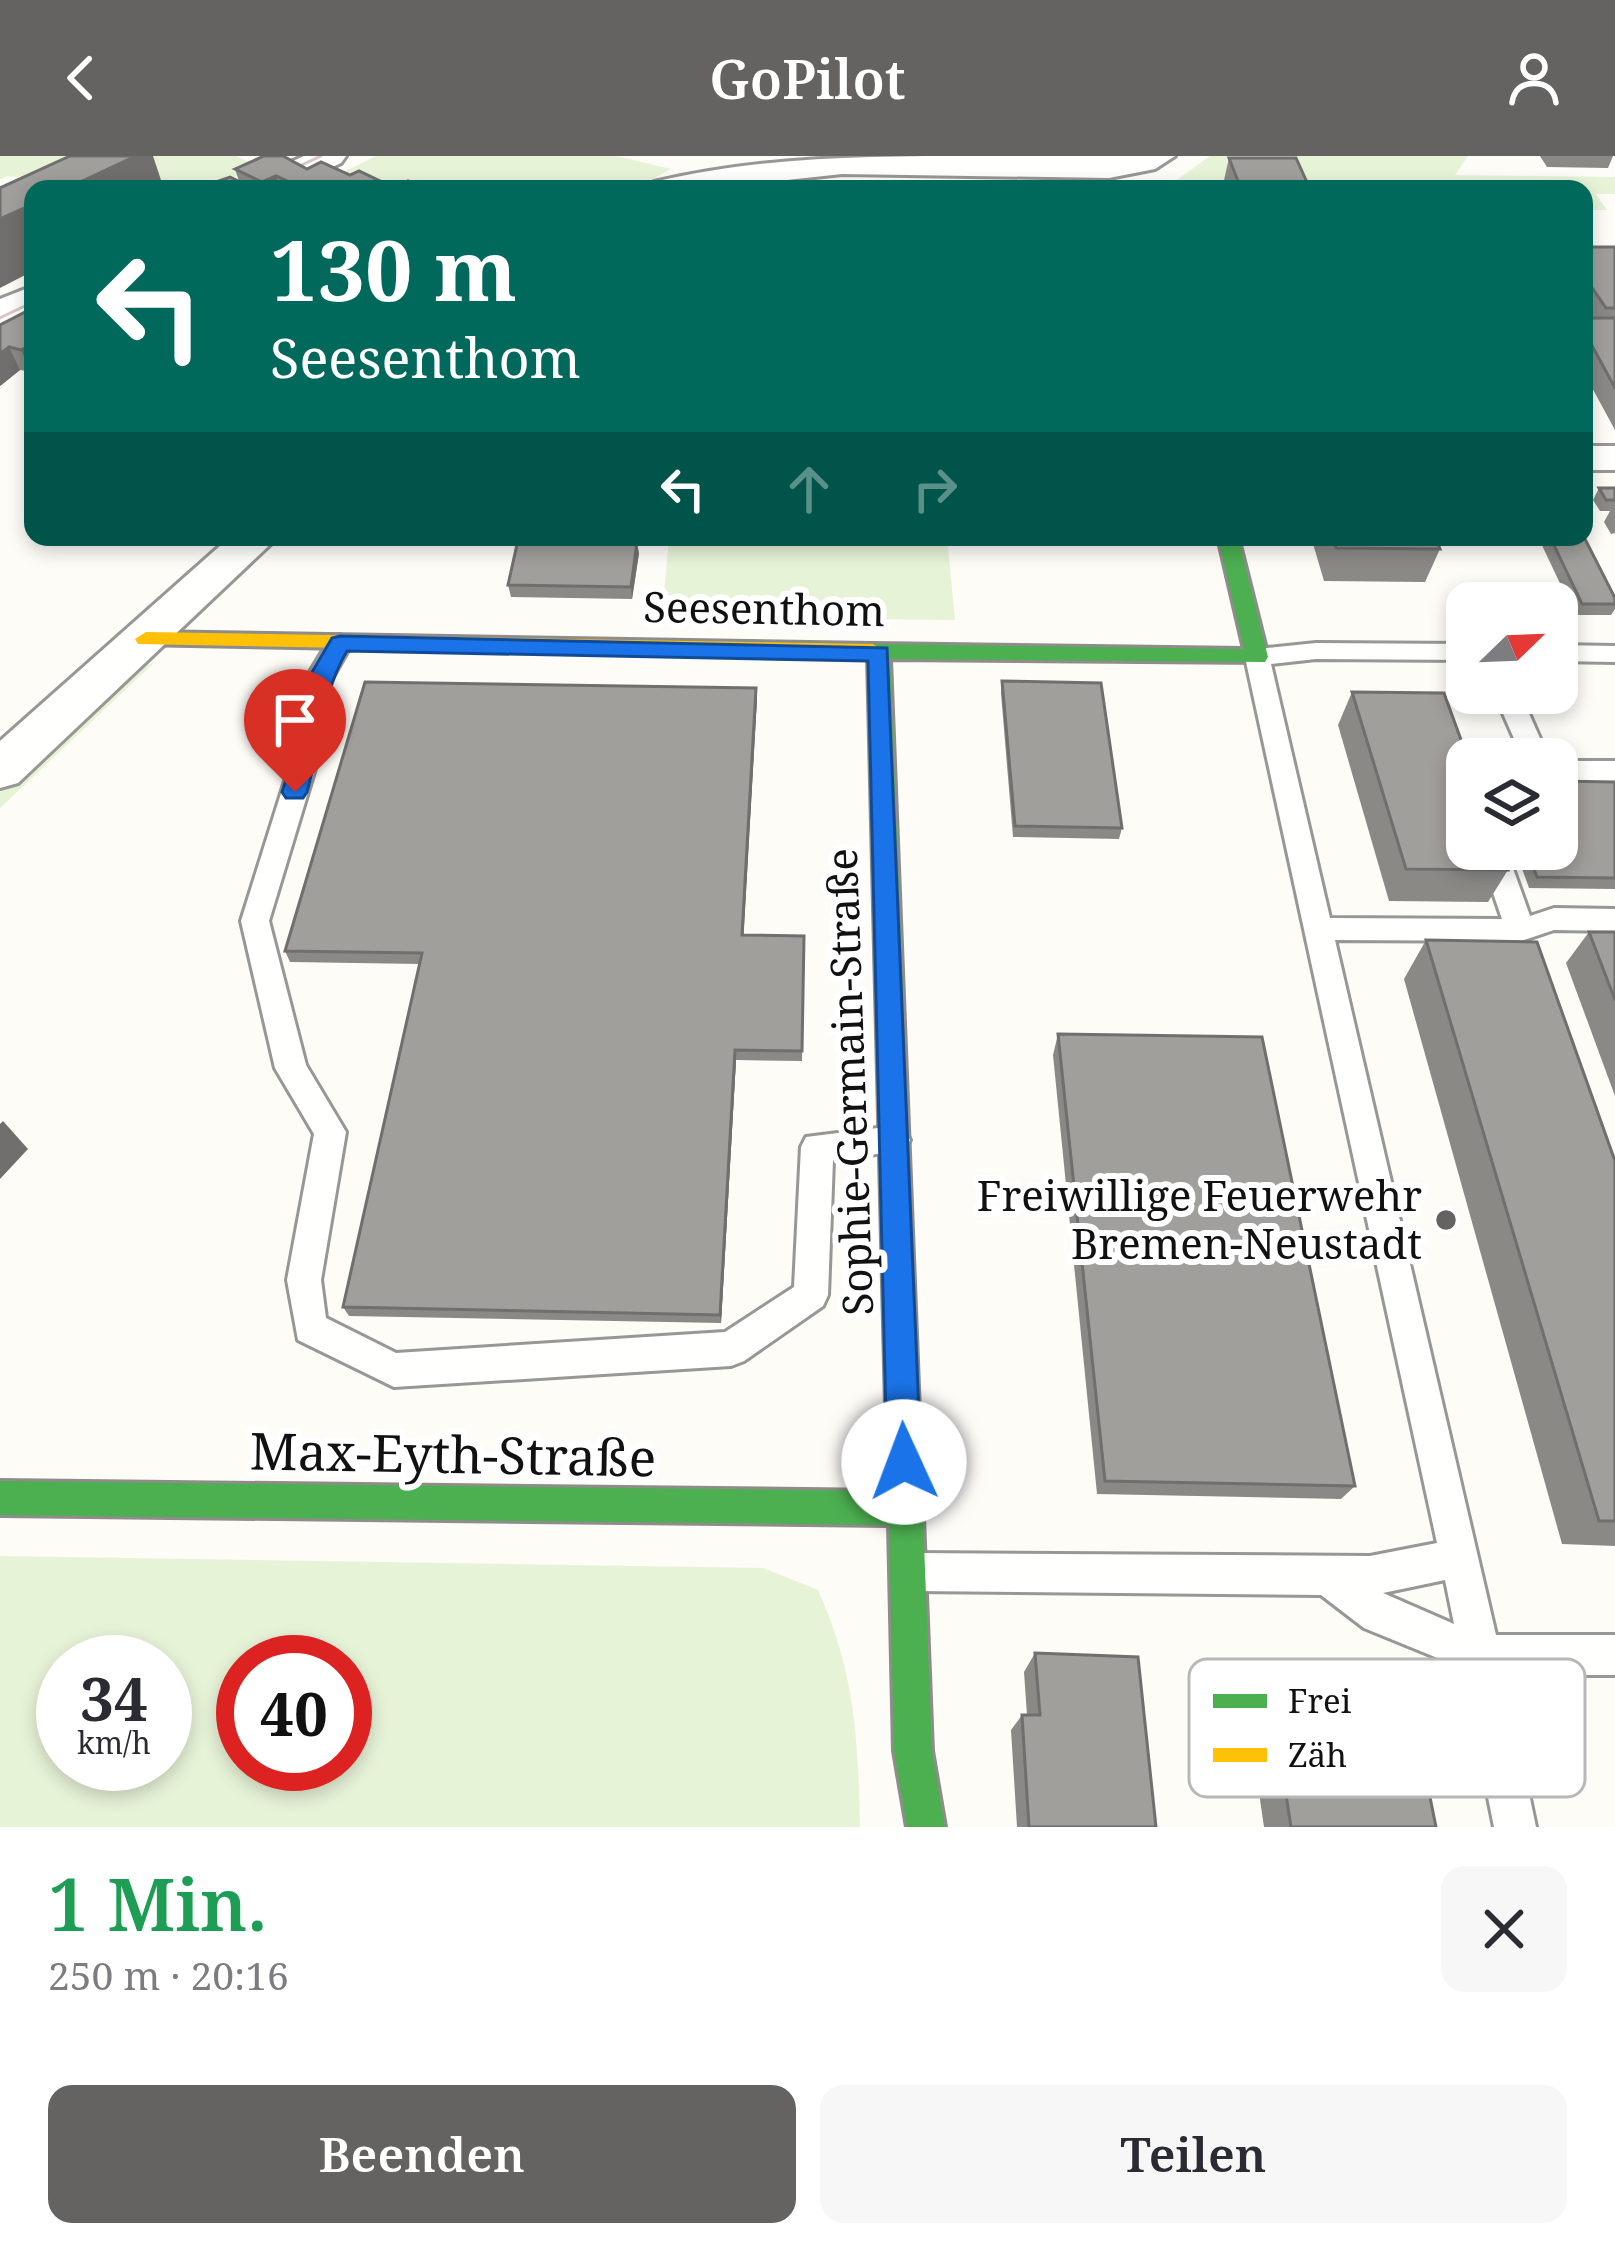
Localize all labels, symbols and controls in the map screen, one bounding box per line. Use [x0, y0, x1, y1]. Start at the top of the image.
text: GoPilot [709, 41, 906, 115]
icon: back [48, 45, 114, 111]
icon: person [1501, 45, 1567, 111]
text: 130 m [270, 211, 517, 326]
icon: left [72, 228, 228, 384]
text: Seesenthom [270, 320, 581, 394]
icon: left [650, 456, 716, 522]
icon: ahead [776, 456, 842, 522]
icon: right [902, 456, 968, 522]
street label: Seesenthom [643, 577, 885, 638]
north arrow [1446, 582, 1578, 714]
map controls [1446, 582, 1578, 870]
pin [244, 669, 346, 792]
icon: arrive [262, 687, 328, 753]
button: layers [1446, 738, 1578, 870]
street label: Sophie-Germain-Straße [812, 847, 885, 1317]
place label: Freiwillige Feuerwehr Bremen-Neustadt [977, 1166, 1422, 1271]
marker: Freiwillige Feuerwehr Bremen-Neustadt [1433, 1207, 1459, 1233]
position arrow [841, 1399, 967, 1525]
street label: Max-Eyth-Straße [249, 1414, 657, 1492]
speed limit sign: 40 [216, 1635, 372, 1791]
text: 34 [80, 1657, 148, 1739]
legend [1189, 1659, 1585, 1797]
text: Frei [1288, 1678, 1352, 1723]
text: km/h [77, 1722, 151, 1763]
text: Zäh [1288, 1732, 1347, 1777]
text: 1 Min. [48, 1854, 267, 1952]
button: close [1441, 1866, 1567, 1992]
text: 250 m · 20:16 [48, 1948, 289, 2001]
button: Beenden [48, 2085, 796, 2223]
button: Teilen [820, 2085, 1567, 2223]

